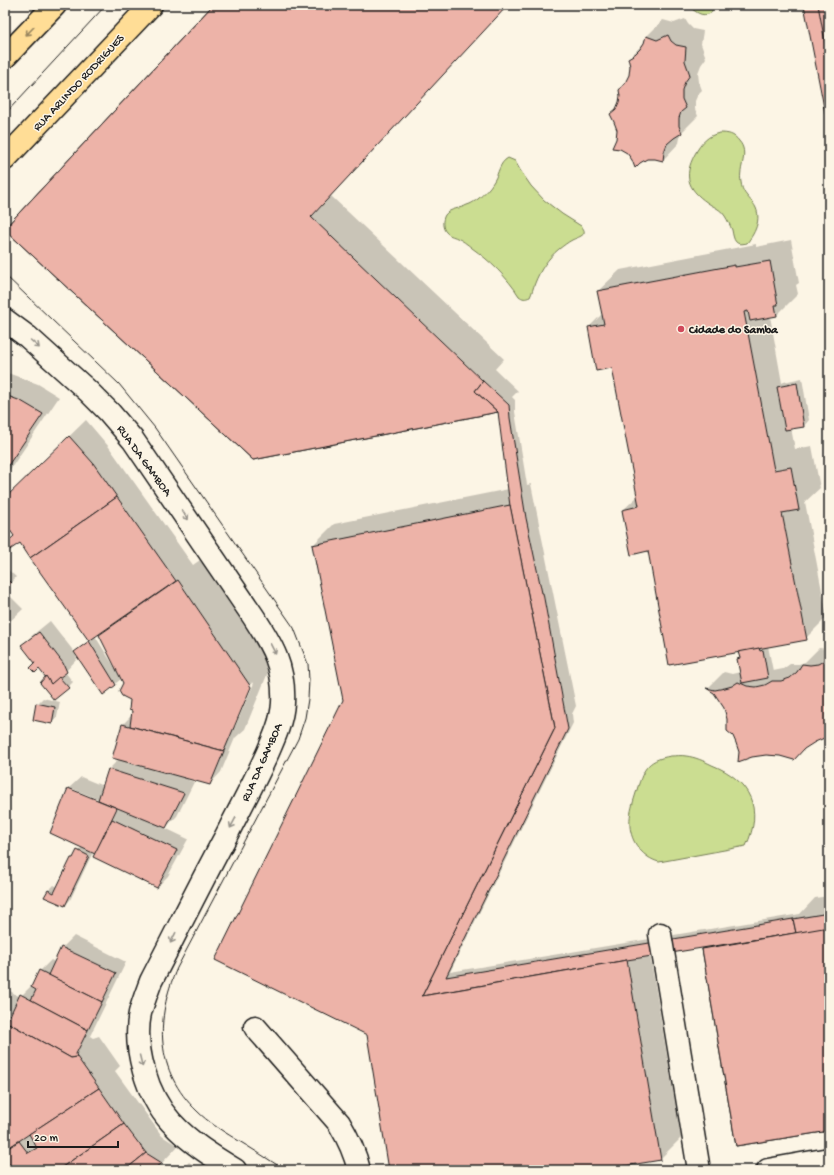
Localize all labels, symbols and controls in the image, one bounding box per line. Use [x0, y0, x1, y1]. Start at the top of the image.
one-way arrow [25, 26, 35, 36]
street label: RUA ARLINDO RODRIGUES [31, 32, 128, 135]
marker: Cidade do Samba [676, 324, 686, 334]
place label: Cidade do Samba [688, 324, 779, 338]
one-way arrow [30, 339, 40, 348]
street label: RUA DA GAMBOA [113, 423, 174, 500]
one-way arrow [181, 509, 189, 520]
one-way arrow [270, 643, 278, 655]
street label: RUA DA GAMBOA [239, 721, 287, 804]
one-way arrow [228, 817, 236, 829]
one-way arrow [169, 932, 176, 944]
one-way arrow [138, 1054, 146, 1067]
scale bar [28, 1123, 118, 1149]
text: 20 m [34, 1132, 59, 1146]

